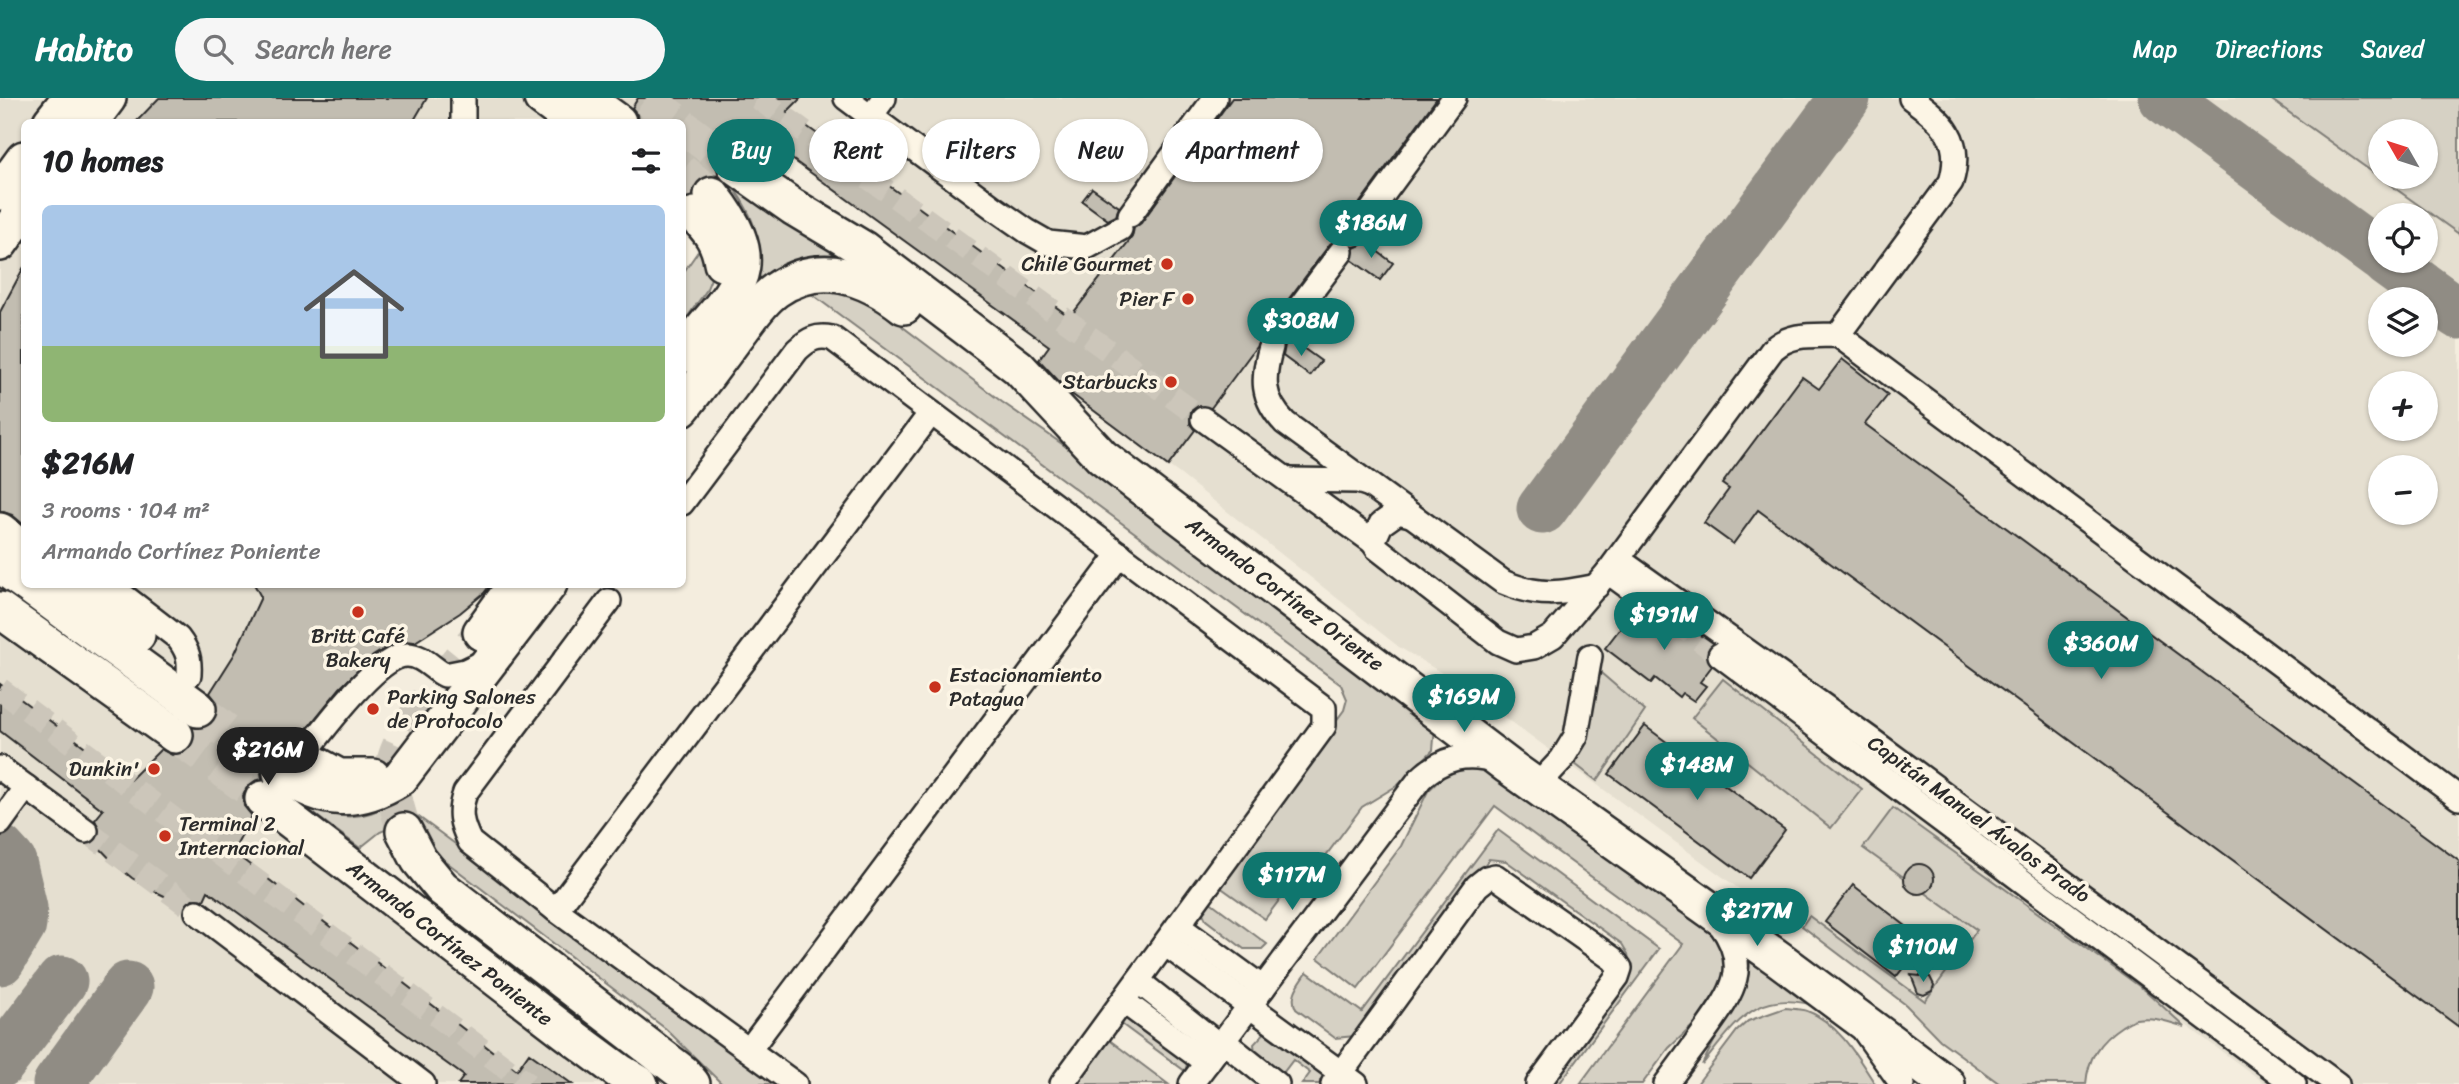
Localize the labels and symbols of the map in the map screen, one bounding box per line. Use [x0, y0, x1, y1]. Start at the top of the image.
north arrow [2368, 119, 2438, 189]
pin: $186M [1322, 200, 1420, 260]
place label: Chile Gourmet [1021, 245, 1153, 283]
marker: Chile Gourmet [1159, 256, 1175, 272]
place label: Pier F [1119, 280, 1176, 318]
marker: Pier F [1180, 291, 1196, 307]
pin: $308M [1252, 299, 1350, 358]
place label: Starbucks [1063, 363, 1157, 401]
marker: Starbucks [1163, 374, 1179, 390]
street label: Armando Cortínez Oriente [1177, 506, 1393, 682]
pin: $191M [1615, 592, 1713, 652]
marker: Britt Café Bakery [350, 604, 366, 620]
place label: Britt Café Bakery [311, 617, 405, 679]
pin: $360M [2052, 622, 2150, 681]
place label: Estacionamiento Patagua [949, 656, 1102, 718]
pin: $169M [1415, 674, 1513, 734]
place label: Parking Salones de Protocolo [387, 678, 536, 740]
marker: Estacionamiento Patagua [927, 679, 943, 695]
marker: Parking Salones de Protocolo [365, 701, 381, 717]
street label: Capitán Manuel Ávalos Prado [1859, 725, 2099, 913]
pin: $216M [219, 728, 317, 787]
pin: $148M [1648, 742, 1746, 802]
place label: Dunkin' [69, 750, 140, 788]
marker: Dunkin' [146, 761, 162, 777]
place label: Terminal 2 Internacional [178, 805, 305, 867]
marker: Terminal 2 Internacional [157, 828, 173, 844]
street label: Armando Cortínez Poniente [337, 849, 562, 1036]
pin: $117M [1243, 852, 1341, 912]
pin: $217M [1708, 888, 1806, 948]
pin: $110M [1874, 924, 1972, 984]

